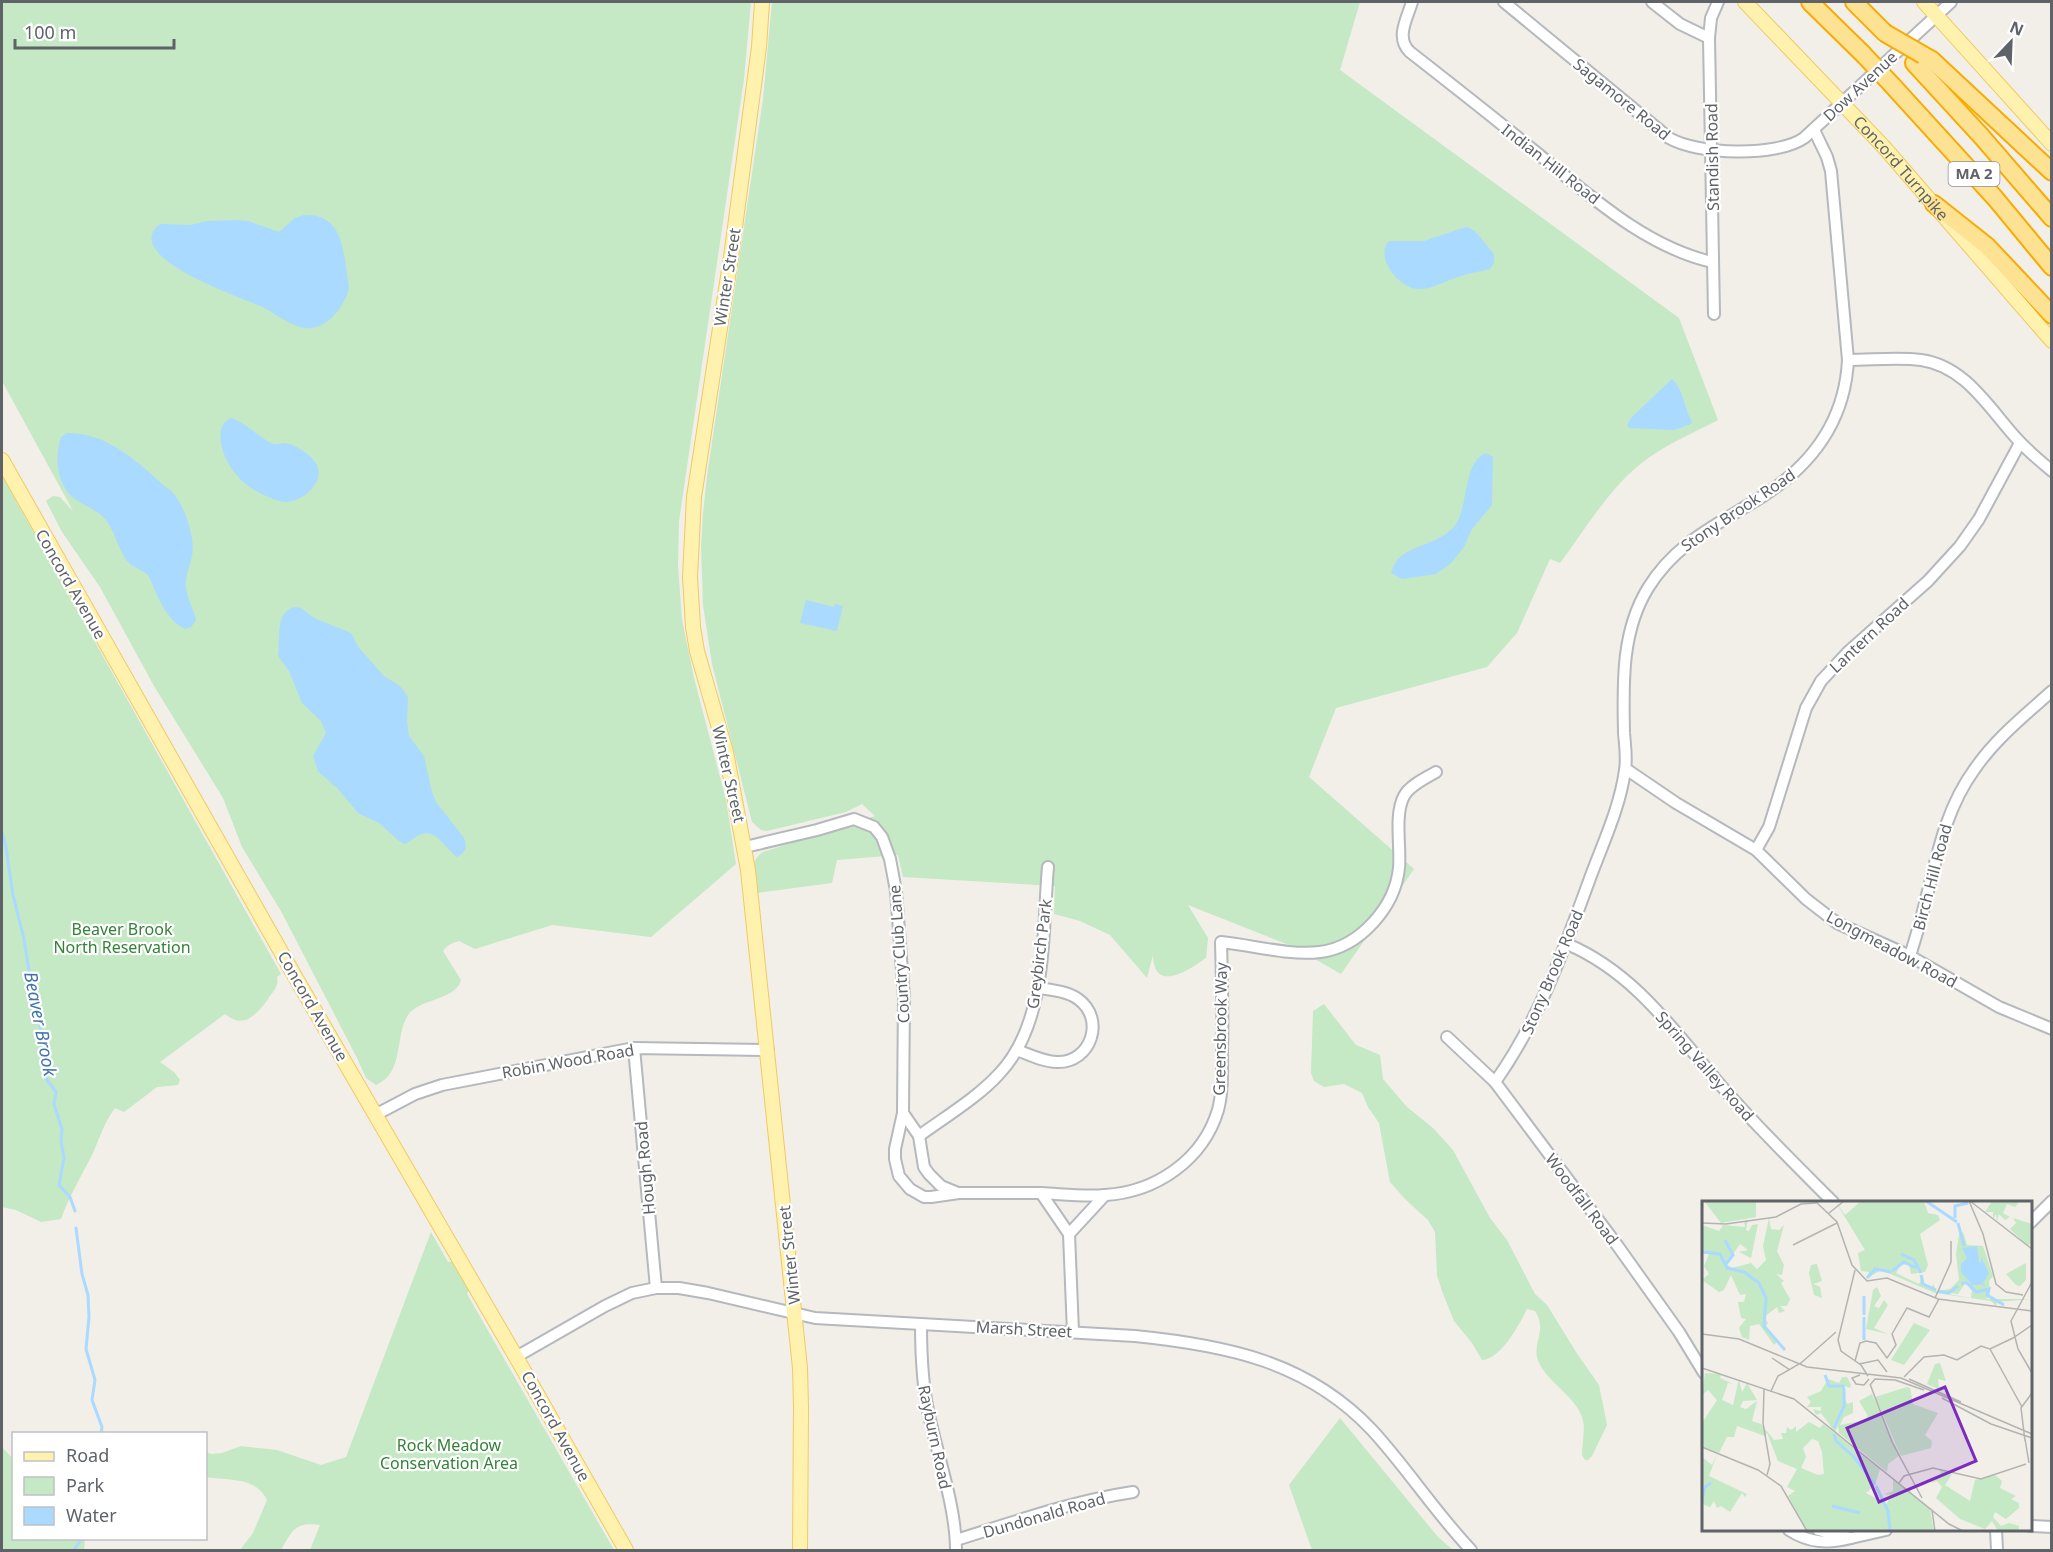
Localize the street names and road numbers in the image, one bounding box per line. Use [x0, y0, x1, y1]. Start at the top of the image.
street label: Dow Avenue [1818, 46, 1902, 126]
street label: Sagamore Road [1569, 53, 1675, 145]
street label: Standish Road [1700, 103, 1724, 211]
street label: Concord Turnpike [1849, 111, 1954, 225]
street label: Indian Hill Road [1497, 119, 1605, 209]
road number: MA 2 [1948, 162, 2000, 186]
street label: Winter Street [708, 226, 746, 328]
street label: Stony Brook Road [1676, 464, 1800, 556]
street label: Concord Avenue [31, 525, 111, 643]
street label: Lantern Road [1825, 592, 1913, 678]
street label: Winter Street [707, 723, 751, 825]
street label: Birch Hill Road [1907, 821, 1957, 933]
street label: Country Club Lane [883, 884, 915, 1024]
street label: Greybirch Park [1021, 897, 1057, 1010]
street label: Longmeadow Road [1823, 905, 1961, 993]
street label: Stony Brook Road [1516, 906, 1588, 1038]
street label: Concord Avenue [273, 947, 353, 1065]
street label: Greensbrook Way [1208, 961, 1232, 1096]
street label: Spring Valley Road [1651, 1006, 1759, 1126]
street label: Robin Wood Road [500, 1039, 636, 1083]
street label: Hough Road [630, 1120, 660, 1216]
street label: Woodfall Road [1540, 1149, 1624, 1249]
street label: Winter Street [773, 1204, 805, 1305]
street label: Marsh Street [975, 1315, 1073, 1343]
street label: Concord Avenue [516, 1367, 596, 1485]
street label: Rayburn Road [913, 1383, 957, 1491]
street label: Dundonald Road [980, 1487, 1108, 1543]

